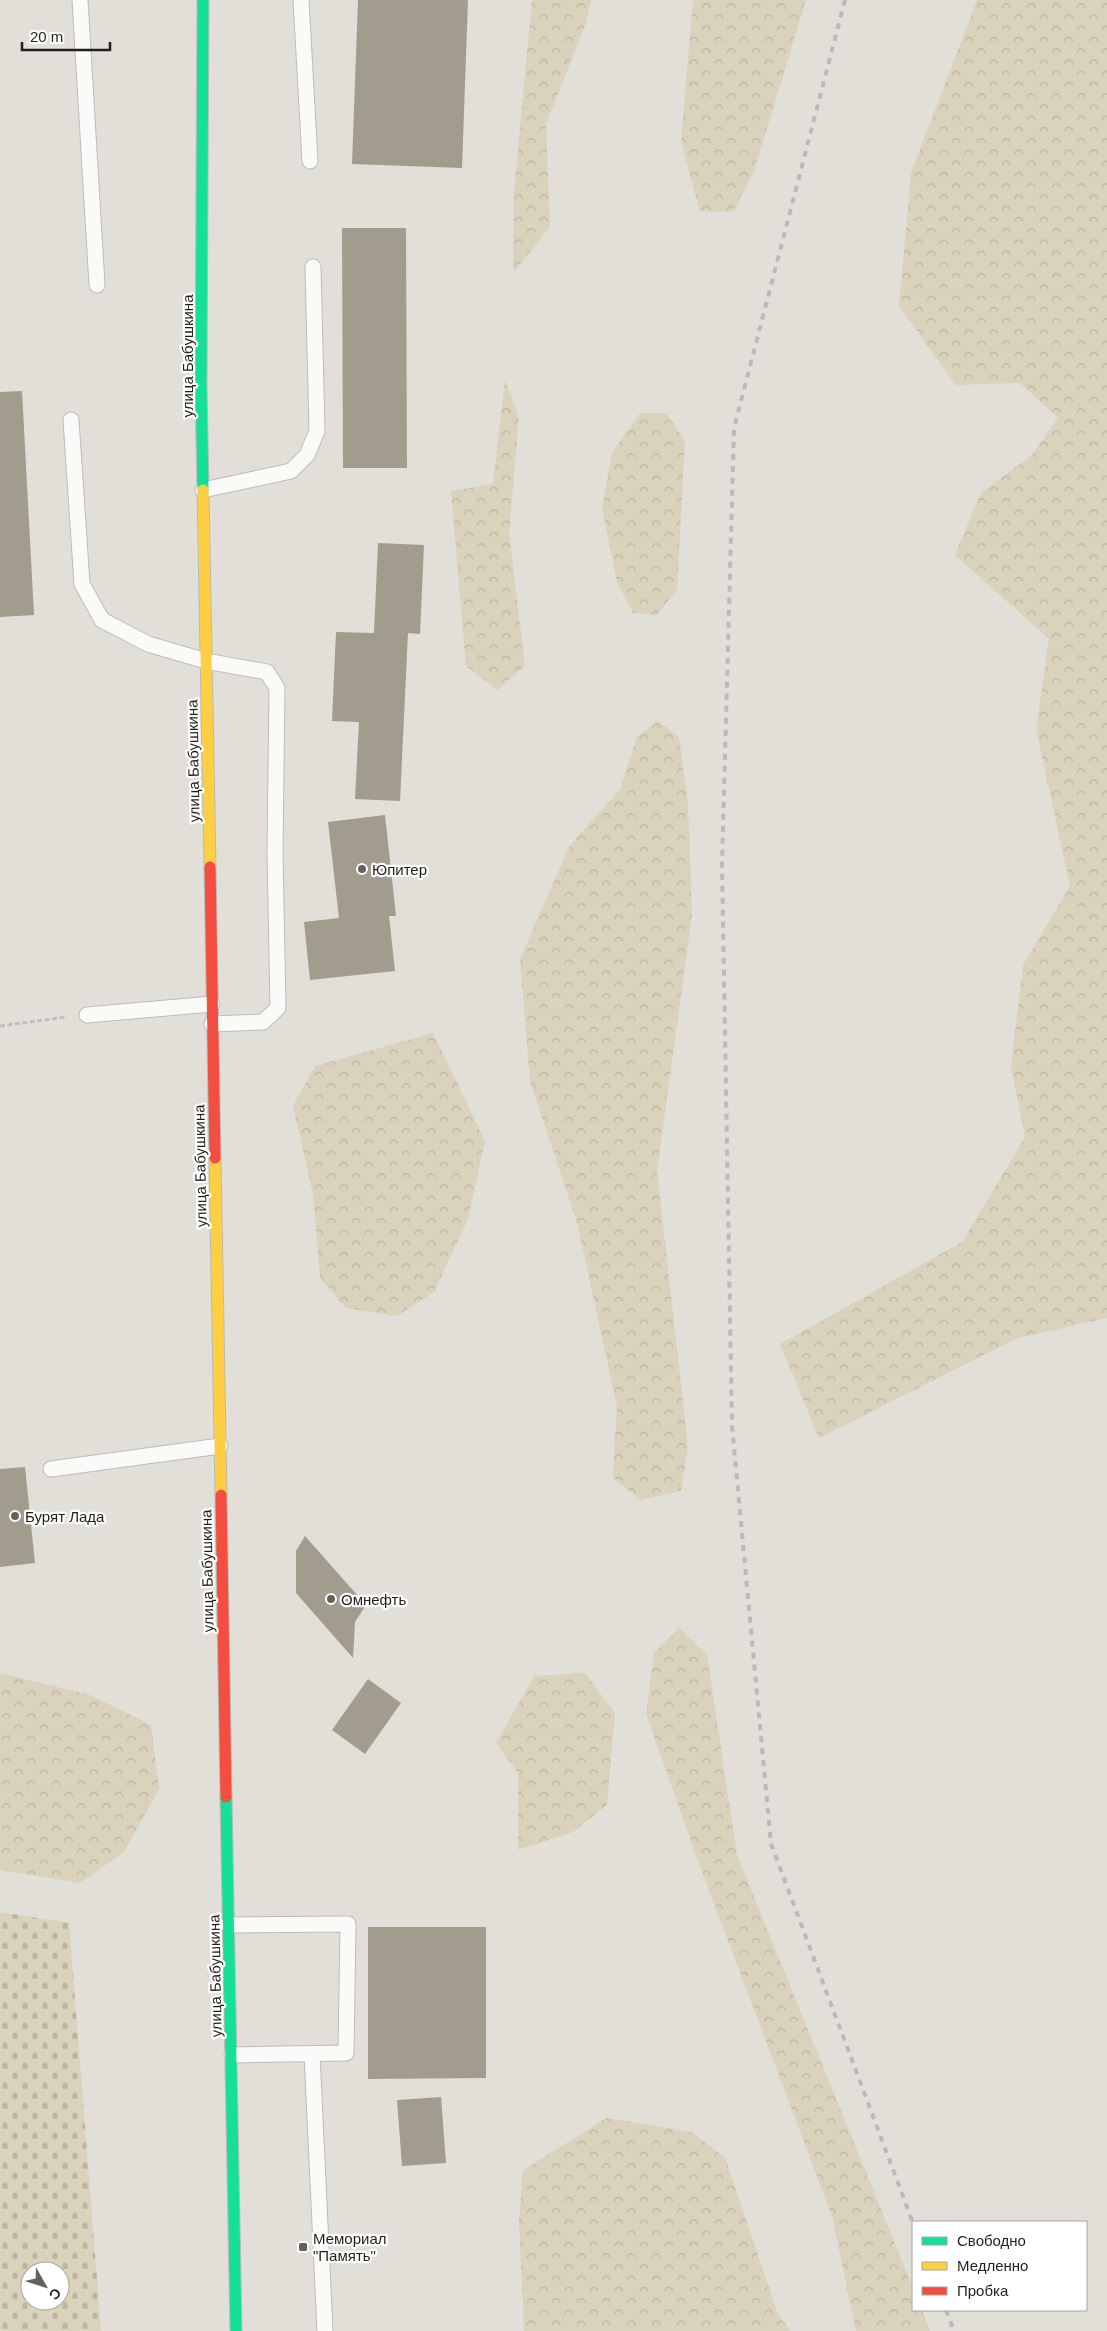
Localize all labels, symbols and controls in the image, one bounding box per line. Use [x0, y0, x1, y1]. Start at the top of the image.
scale bar [22, 20, 110, 52]
text: 20 m [30, 28, 63, 45]
street label: улица Бабушкина [179, 294, 196, 417]
street label: улица Бабушкина [183, 699, 203, 823]
place label: Юпитер [372, 861, 427, 878]
marker: Юпитер [356, 863, 368, 875]
street label: улица Бабушкина [190, 1104, 210, 1228]
place label: Бурят Лада [25, 1508, 105, 1525]
street label: улица Бабушкина [197, 1509, 217, 1633]
marker: Бурят Лада [9, 1510, 21, 1522]
place label: Омнефть [341, 1591, 406, 1608]
marker: Омнефть [325, 1593, 337, 1605]
street label: улица Бабушкина [205, 1914, 225, 2038]
legend [912, 2221, 1087, 2311]
place label: Мемориал "Память" [313, 2230, 386, 2264]
text: Свободно [957, 2232, 1026, 2249]
marker: Мемориал "Память" [297, 2241, 309, 2253]
text: Медленно [957, 2257, 1028, 2274]
north arrow [20, 2261, 70, 2311]
text: Пробка [957, 2282, 1009, 2299]
text: С [46, 2285, 65, 2303]

